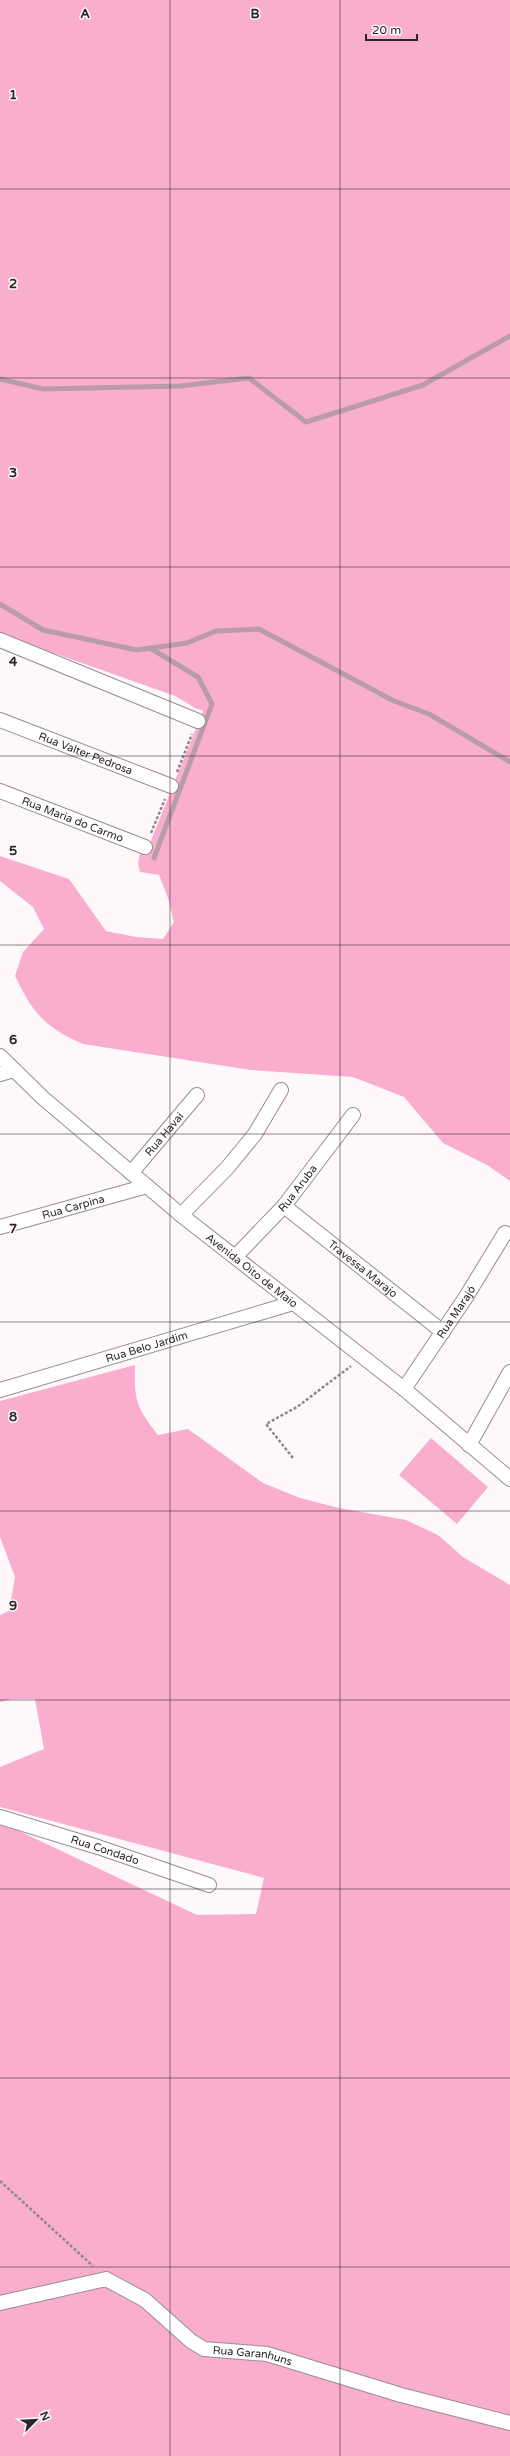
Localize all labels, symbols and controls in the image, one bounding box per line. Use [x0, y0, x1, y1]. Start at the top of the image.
text: A [80, 6, 90, 22]
text: B [250, 6, 260, 22]
scale bar [366, 16, 417, 42]
text: 20 m [372, 23, 401, 37]
text: 1 [9, 87, 17, 103]
text: 2 [9, 276, 17, 292]
text: 3 [9, 465, 17, 481]
text: 4 [9, 654, 18, 670]
street label: Rua Valter Pedrosa [37, 729, 135, 777]
street label: Rua Maria do Carmo [20, 794, 126, 845]
text: 5 [9, 843, 17, 859]
text: 6 [9, 1032, 17, 1048]
street label: Rua Havaí [142, 1110, 186, 1158]
street label: Rua Aruba [275, 1162, 319, 1215]
street label: Rua Carpina [41, 1192, 106, 1221]
text: 7 [9, 1221, 17, 1237]
street label: Avenida Oito de Maio [203, 1230, 301, 1310]
street label: Travessa Marajo [326, 1237, 401, 1300]
street label: Rua Marajó [434, 1283, 478, 1341]
street label: Rua Belo Jardim [104, 1328, 189, 1365]
text: 8 [9, 1409, 17, 1425]
text: 9 [9, 1598, 17, 1614]
street label: Rua Condado [69, 1833, 141, 1867]
street label: Rua Garanhuns [212, 2343, 294, 2368]
north arrow [16, 2400, 56, 2440]
text: N [37, 2409, 52, 2423]

